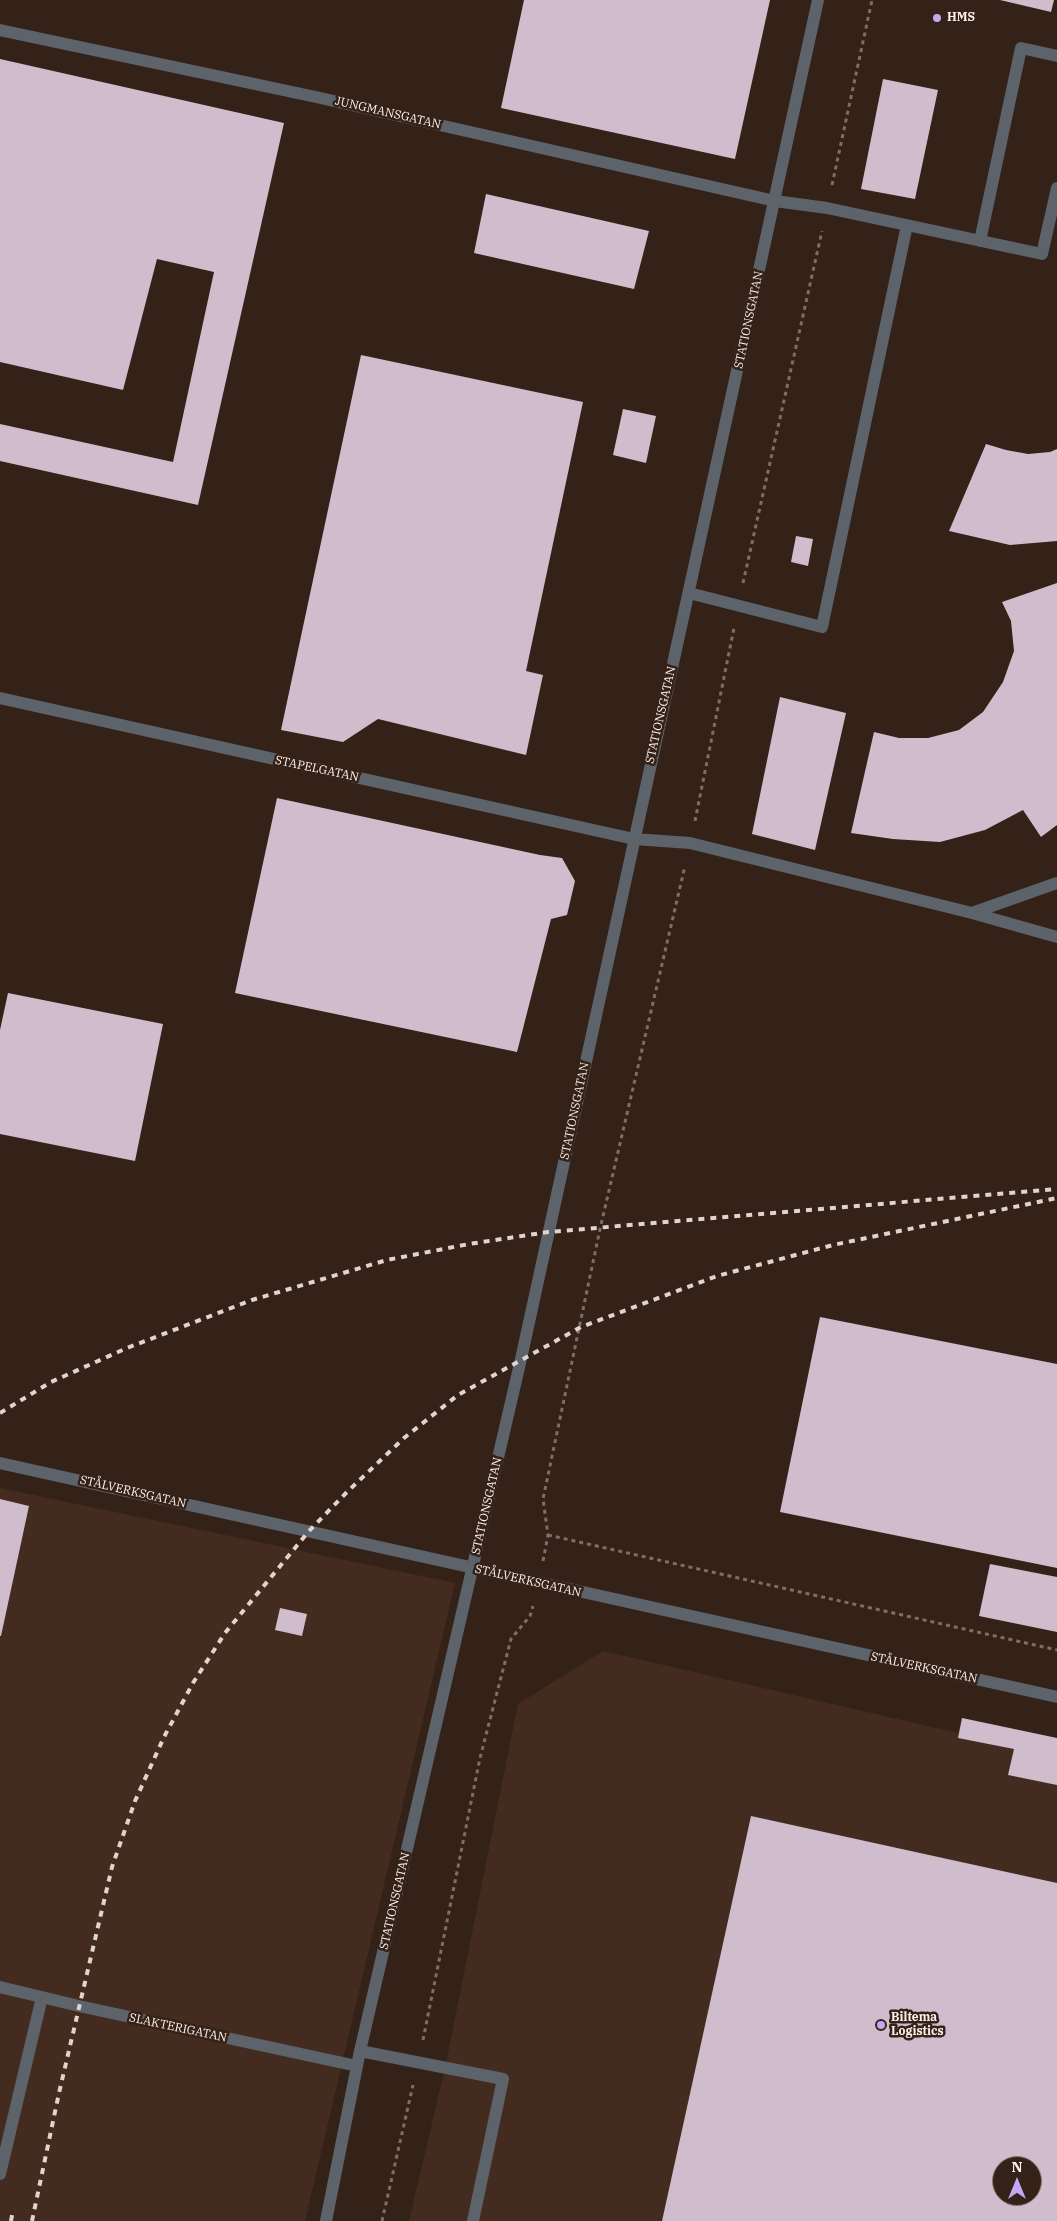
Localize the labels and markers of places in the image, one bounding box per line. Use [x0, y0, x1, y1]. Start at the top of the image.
place label: HMS [947, 11, 975, 25]
marker: HMS [931, 12, 943, 24]
place label: Biltema Logistics [891, 2011, 944, 2039]
marker: Biltema Logistics [875, 2019, 887, 2031]

